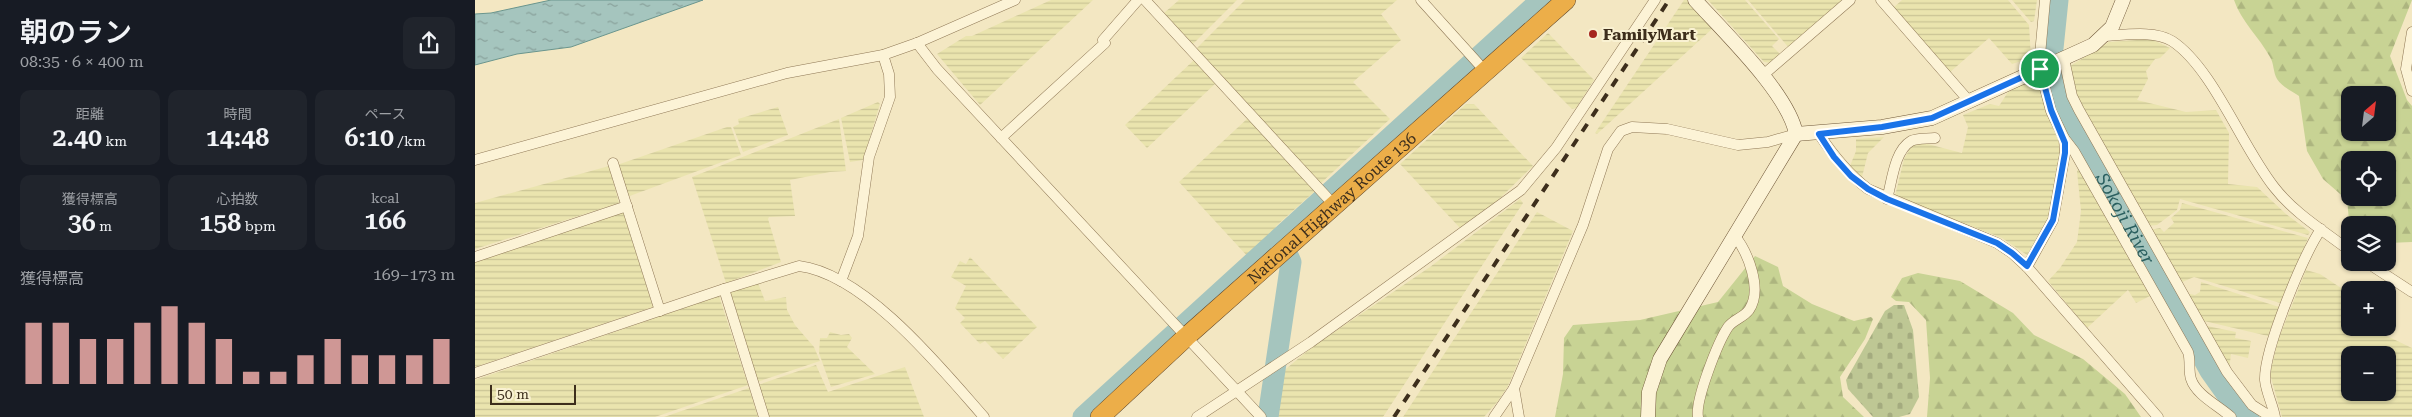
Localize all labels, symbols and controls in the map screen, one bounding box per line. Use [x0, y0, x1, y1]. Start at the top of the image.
text: 朝のラン [20, 16, 132, 49]
button: share [403, 17, 455, 69]
place label: FamilyMart [1603, 25, 1696, 44]
marker: FamilyMart [1587, 28, 1599, 40]
pin [2019, 48, 2061, 90]
text: 08:35 · 6 × 400 m [20, 52, 144, 71]
icon: arrive [2026, 55, 2054, 83]
north arrow [2341, 86, 2396, 141]
map controls [2341, 86, 2396, 401]
text: 距離 [76, 106, 104, 122]
text: 時間 [223, 106, 251, 122]
text: ペース [365, 106, 406, 122]
text: 2.40 [53, 123, 102, 152]
text: 14:48 [206, 123, 269, 152]
text: 6:10 [345, 123, 394, 152]
street label: National Highway Route 136 [1243, 128, 1420, 288]
text: km [102, 133, 127, 149]
text: /km [394, 133, 426, 149]
button: locate [2341, 151, 2396, 206]
water label: Sokoji River [2092, 168, 2160, 268]
text: kcal [371, 190, 399, 206]
text: 獲得標高 [62, 191, 118, 207]
text: 心拍数 [216, 191, 258, 207]
text: 166 [364, 206, 406, 235]
text: 36 [68, 208, 96, 237]
text: 158 [199, 208, 241, 237]
button: layers [2341, 216, 2396, 271]
text: m [96, 218, 112, 234]
text: bpm [241, 218, 276, 234]
text: 169–173 m [373, 265, 455, 284]
text: 獲得標高 [20, 269, 84, 288]
button: + [2341, 281, 2396, 336]
button: − [2341, 346, 2396, 401]
scale bar [490, 382, 576, 405]
text: 50 m [497, 386, 529, 402]

